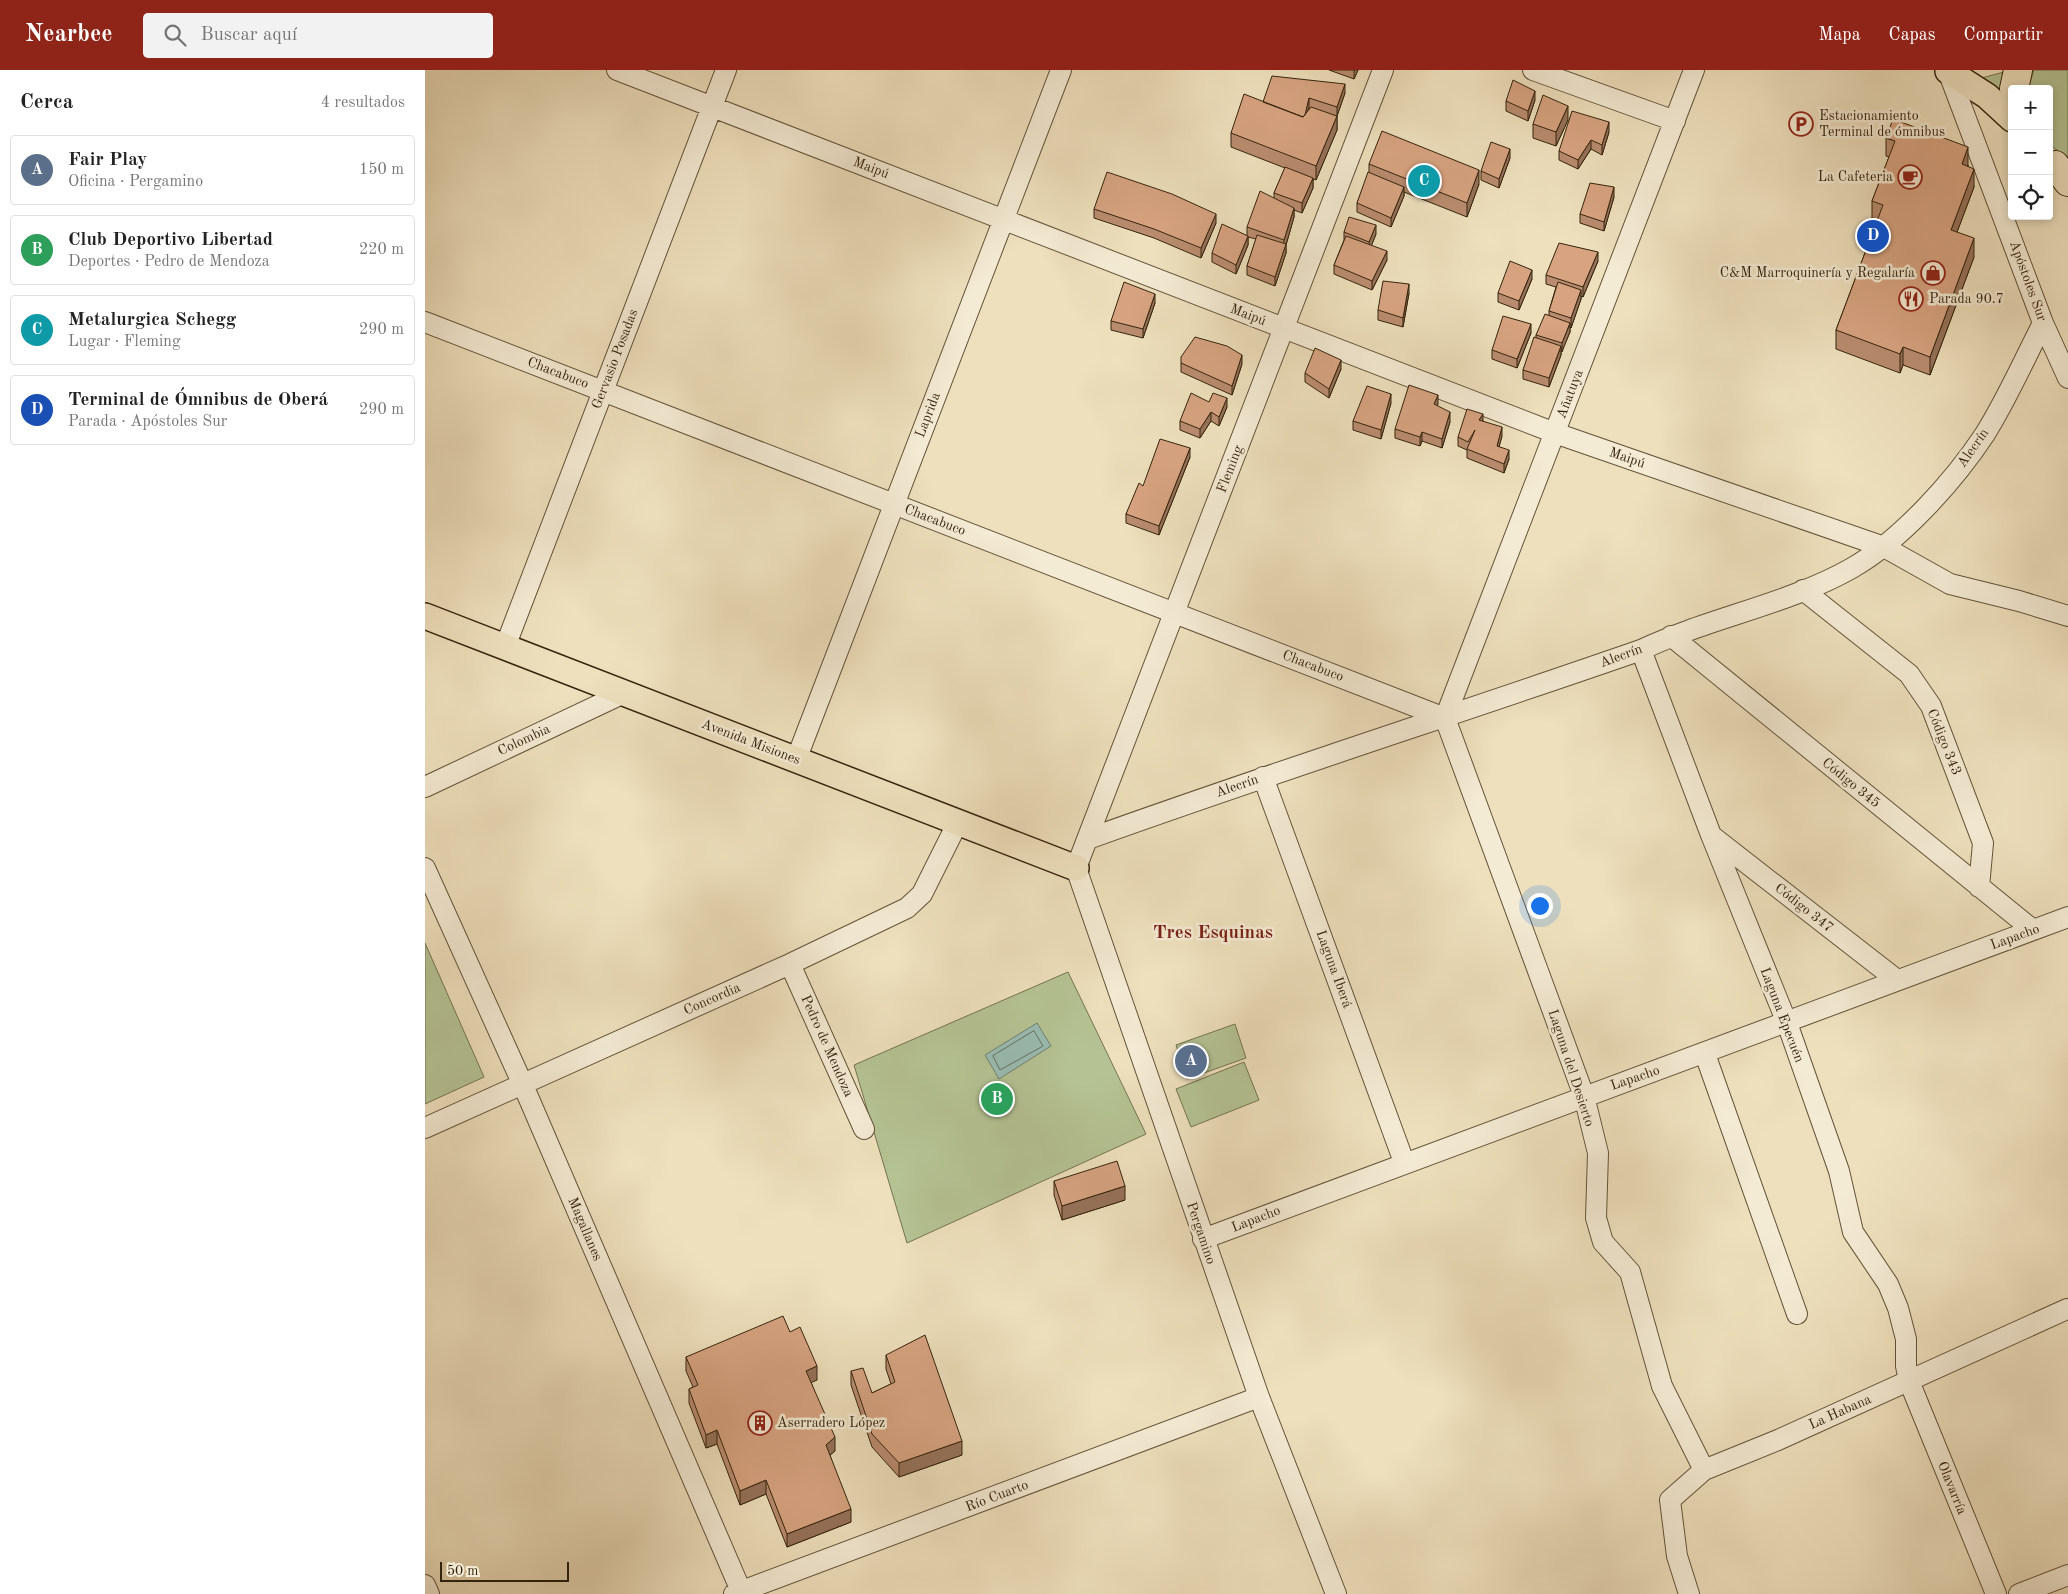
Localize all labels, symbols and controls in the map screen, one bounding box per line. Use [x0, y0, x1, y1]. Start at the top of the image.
search box [143, 13, 493, 58]
icon: search [161, 21, 189, 49]
text: Nearbee [25, 23, 113, 47]
text: Buscar aquí [201, 26, 297, 45]
text: Mapa [1818, 26, 1861, 44]
text: Capas [1889, 26, 1936, 44]
text: Compartir [1964, 26, 2043, 44]
map controls [2008, 85, 2053, 220]
button: + [2008, 85, 2053, 130]
text: Cerca [20, 92, 73, 113]
text: 4 resultados [321, 95, 405, 111]
place label: Estacionamiento Terminal de ómnibus [1819, 109, 1945, 139]
parking icon: Estacionamiento Terminal de ómnibus [1788, 111, 1814, 137]
button: − [2008, 130, 2053, 175]
text: Fair Play [68, 151, 147, 170]
street label: Maipú [851, 155, 891, 181]
text: A [31, 162, 43, 178]
text: 150 m [359, 162, 404, 178]
pin: C [1408, 162, 1440, 200]
cafe icon: La Cafeteria [1897, 164, 1923, 190]
place label: La Cafeteria [1818, 170, 1893, 184]
text: Oficina · Pergamino [68, 174, 203, 190]
button: locate [2008, 175, 2053, 220]
pin: D [1857, 217, 1889, 255]
text: Club Deportivo Libertad [68, 231, 273, 250]
street label: Apóstoles Sur [2007, 239, 2049, 324]
text: B [31, 242, 43, 258]
text: 220 m [359, 242, 404, 258]
text: Deportes · Pedro de Mendoza [68, 254, 270, 270]
shop icon: C&M Marroquinería y Regalaría [1920, 260, 1946, 286]
place label: C&M Marroquinería y Regalaría [1720, 266, 1915, 280]
restaurant icon: Parada 90.7 [1898, 286, 1924, 312]
place label: Parada 90.7 [1929, 292, 2004, 306]
street label: Maipú [1228, 302, 1268, 328]
street label: Gervasio Posadas [589, 307, 641, 411]
text: Metalurgica Schegg [68, 311, 236, 330]
text: C [32, 322, 42, 338]
text: 290 m [359, 322, 404, 338]
text: Lugar · Fleming [68, 334, 181, 350]
street label: Chacabuco [525, 355, 591, 391]
street label: Añatuya [1554, 367, 1586, 421]
street label: Laprida [913, 390, 943, 440]
text: Terminal de Ómnibus de Oberá [68, 391, 328, 410]
text: D [31, 402, 43, 418]
text: 290 m [359, 402, 404, 418]
text: Parada · Apóstoles Sur [68, 414, 227, 430]
street label: Alecrín [1955, 426, 1992, 470]
street label: Fleming [1215, 443, 1246, 495]
street label: Maipú [1607, 445, 1647, 471]
street label: Chacabuco [902, 502, 968, 538]
street label: Alecrín [1598, 642, 1645, 670]
street label: Chacabuco [1280, 648, 1346, 684]
street label: Código 343 [1924, 707, 1964, 777]
street label: Avenida Misiones [700, 717, 802, 767]
street label: Colombia [496, 722, 552, 758]
street label: Código 345 [1819, 755, 1883, 811]
street label: Alecrín [1214, 772, 1261, 800]
street label: Código 347 [1772, 881, 1836, 935]
your location [1527, 893, 1553, 919]
street label: Lapacho [1989, 922, 2041, 952]
district label: Tres Esquinas [1153, 924, 1273, 943]
street label: Laguna Iberá [1313, 928, 1355, 1010]
street label: Laguna Epecuén [1757, 965, 1807, 1065]
street label: Concordia [681, 980, 743, 1018]
street label: Pedro de Mendoza [798, 993, 856, 1099]
street label: Laguna del Desierto [1545, 1008, 1597, 1128]
pin: A [1175, 1042, 1207, 1080]
street label: Lapacho [1609, 1063, 1661, 1093]
pin: B [981, 1080, 1013, 1118]
street label: Magallanes [565, 1195, 605, 1263]
street label: Pergamino [1184, 1200, 1218, 1266]
street label: Lapacho [1230, 1203, 1282, 1235]
street label: La Habana [1807, 1392, 1873, 1432]
building icon: Aserradero López [747, 1410, 773, 1436]
place label: Aserradero López [777, 1416, 885, 1430]
street label: Olavarría [1935, 1459, 1969, 1517]
street label: Río Cuarto [964, 1478, 1030, 1514]
scale bar [440, 1559, 569, 1582]
text: 50 m [447, 1564, 478, 1578]

